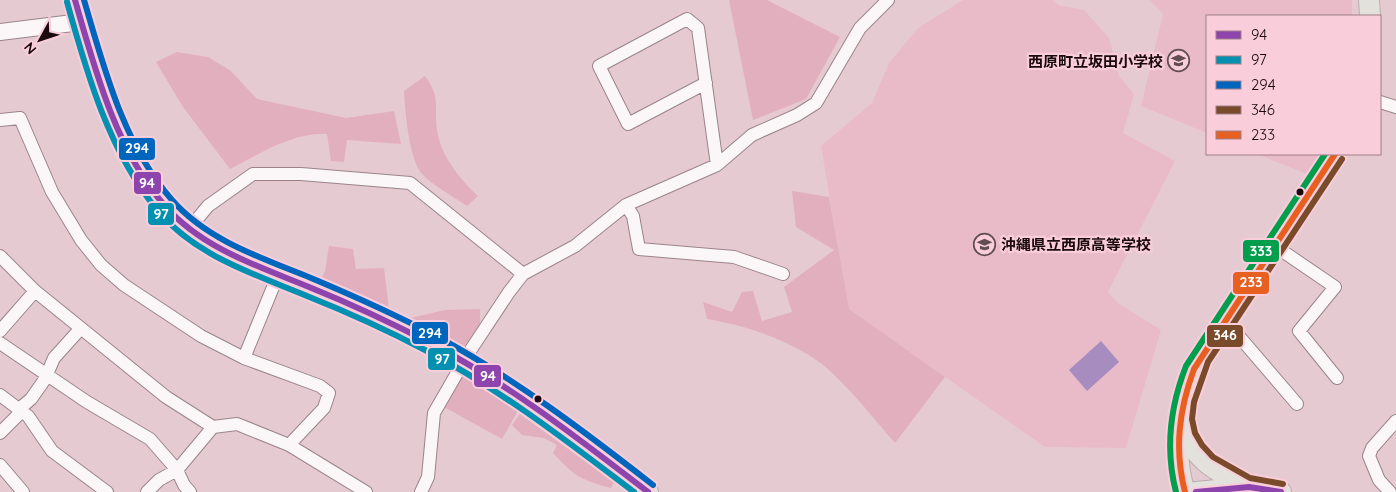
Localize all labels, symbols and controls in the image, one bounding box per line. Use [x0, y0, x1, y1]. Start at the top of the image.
north arrow [15, 15, 65, 65]
legend [1206, 15, 1381, 155]
text: 94 [1251, 25, 1267, 44]
text: N [20, 39, 40, 58]
school or university icon: 西原町立坂田小学校 [1167, 49, 1191, 73]
text: 97 [1251, 50, 1267, 69]
place label: 西原町立坂田小学校 [1028, 52, 1163, 71]
text: 294 [1251, 75, 1276, 94]
text: 346 [1251, 100, 1275, 119]
text: 233 [1251, 125, 1275, 144]
line badge: 294 [118, 137, 156, 161]
text: 294 [125, 139, 149, 157]
line badge: 94 [133, 171, 162, 195]
text: 94 [139, 174, 155, 192]
unlabelled marker [1295, 187, 1305, 197]
line badge: 97 [147, 202, 175, 226]
text: 97 [153, 205, 169, 223]
school or university icon: 沖縄県立西原高等学校 [973, 232, 997, 256]
place label: 沖縄県立西原高等学校 [1001, 235, 1151, 254]
line badge: 333 [1242, 239, 1280, 263]
text: 333 [1250, 242, 1272, 260]
line badge: 233 [1232, 271, 1270, 295]
text: 233 [1239, 273, 1263, 291]
line badge: 294 [411, 321, 449, 345]
text: 294 [418, 324, 442, 342]
line badge: 346 [1206, 324, 1244, 348]
text: 346 [1213, 326, 1237, 344]
line badge: 97 [427, 347, 456, 371]
text: 97 [434, 350, 450, 368]
line badge: 94 [473, 364, 502, 388]
text: 94 [480, 367, 496, 385]
unlabelled marker [533, 394, 543, 404]

